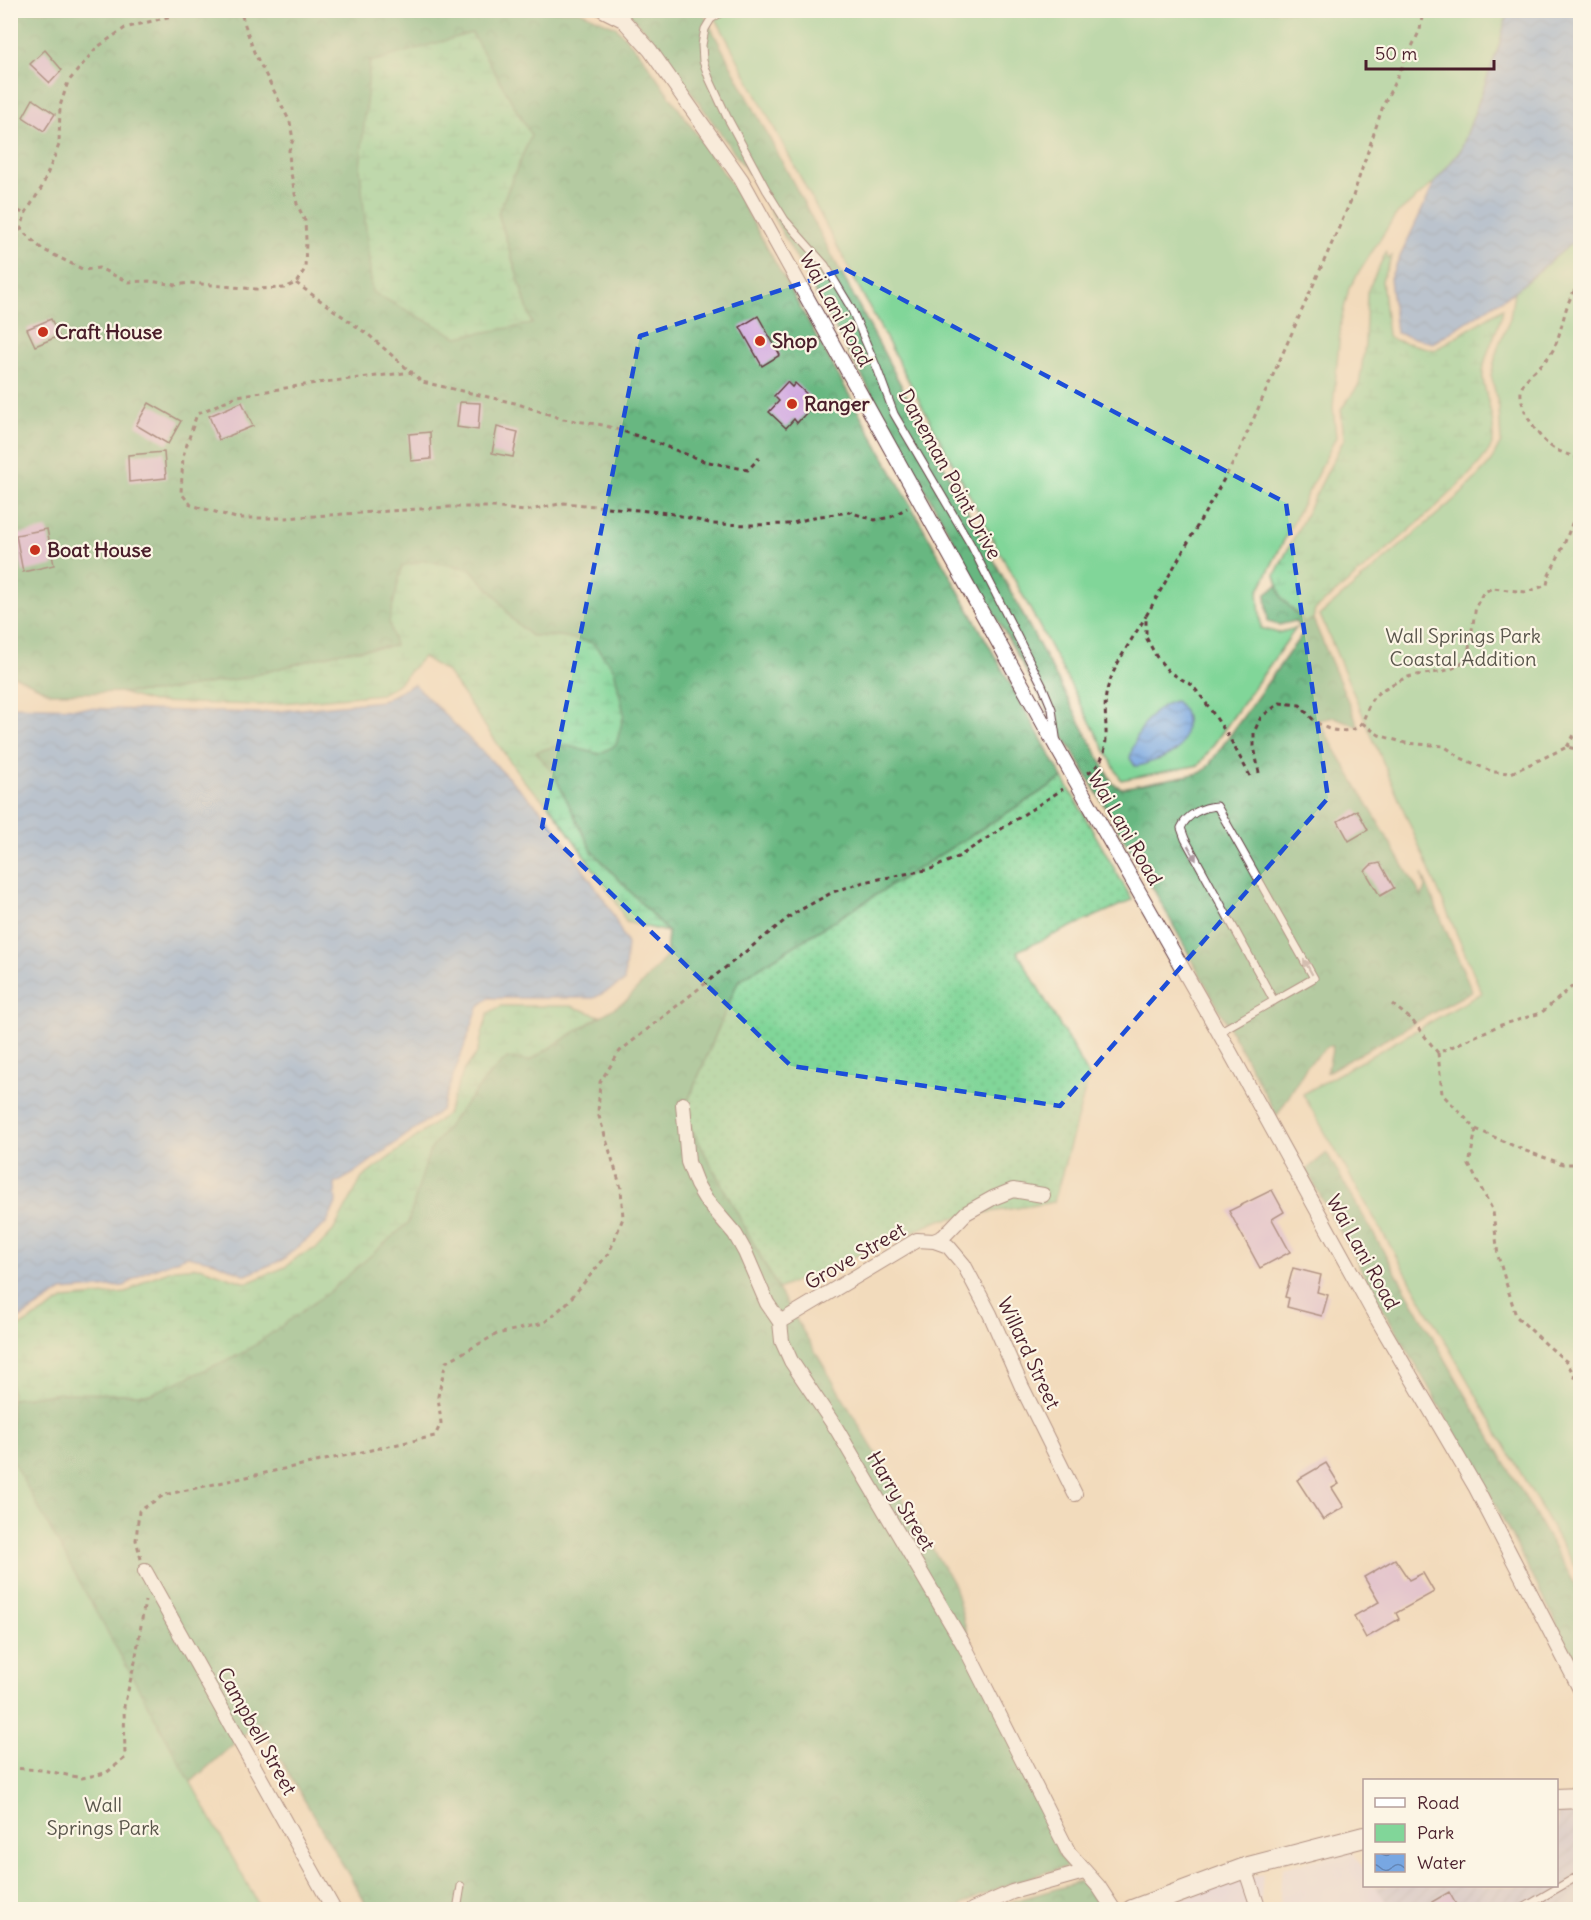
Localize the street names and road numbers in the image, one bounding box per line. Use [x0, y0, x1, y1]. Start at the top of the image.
street label: Wai Lani Road [794, 247, 879, 371]
street label: Daneman Point Drive [893, 384, 1008, 563]
street label: Wai Lani Road [1083, 766, 1168, 890]
street label: Wai Lani Road [1321, 1190, 1406, 1314]
street label: Grove Street [800, 1217, 910, 1294]
street label: Willard Street [993, 1293, 1066, 1413]
street label: Harry Street [862, 1446, 941, 1555]
street label: Campbell Street [212, 1662, 303, 1799]

